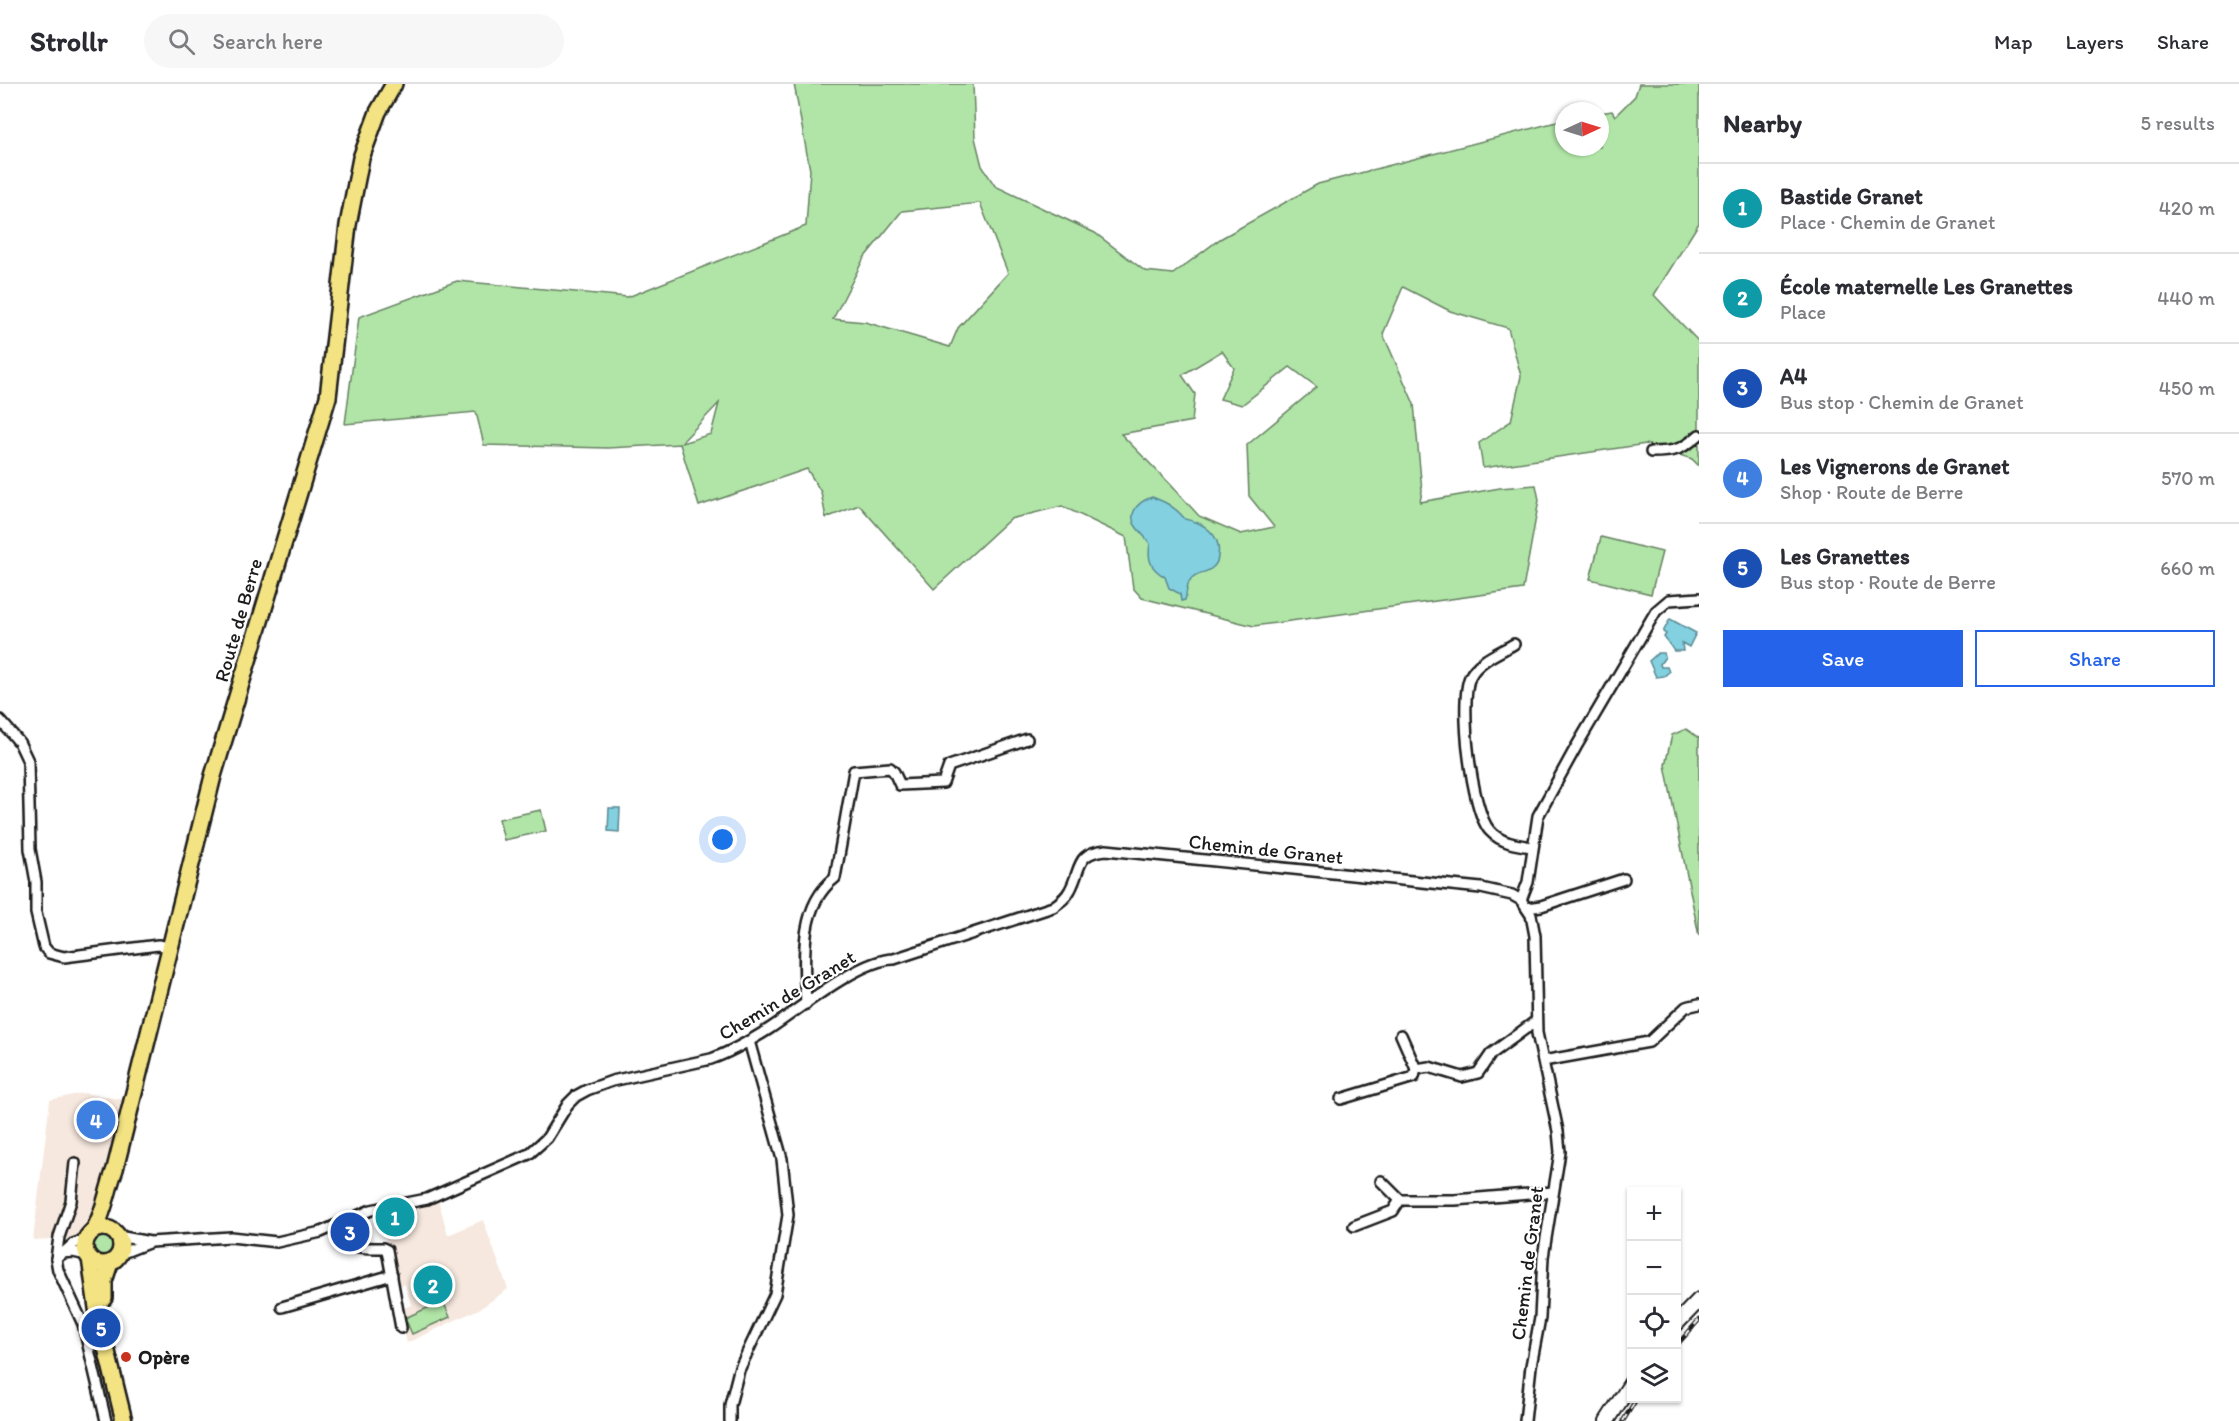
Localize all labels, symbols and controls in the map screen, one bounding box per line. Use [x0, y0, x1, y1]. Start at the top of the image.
search box [144, 14, 564, 68]
text: Strollr [30, 24, 108, 58]
icon: search [165, 25, 198, 58]
text: Search here [213, 28, 323, 55]
text: Map [1994, 29, 2033, 54]
text: Layers [2066, 29, 2124, 54]
text: Share [2157, 29, 2209, 54]
north arrow [1555, 102, 1609, 156]
text: Nearby [1723, 107, 1802, 139]
text: 5 results [2141, 111, 2215, 135]
text: Bastide Granet [1780, 183, 1923, 210]
text: 1 [1738, 196, 1747, 220]
text: 420 m [2159, 196, 2215, 220]
text: Place · Chemin de Granet [1780, 210, 1995, 234]
text: École maternelle Les Granettes [1780, 273, 2073, 300]
text: 2 [1737, 286, 1748, 310]
text: 440 m [2157, 286, 2215, 310]
text: Place [1780, 300, 1826, 324]
text: A4 [1780, 363, 1807, 390]
text: 3 [1737, 376, 1748, 400]
text: 450 m [2159, 376, 2215, 400]
text: Bus stop · Chemin de Granet [1780, 390, 2024, 414]
text: Les Vignerons de Granet [1780, 453, 2009, 480]
text: 4 [1736, 466, 1749, 490]
text: 570 m [2161, 466, 2215, 490]
text: Shop · Route de Berre [1780, 480, 1963, 504]
text: Les Granettes [1780, 543, 1910, 570]
street label: Route de Berre [209, 555, 267, 685]
text: 5 [1737, 556, 1748, 580]
text: 660 m [2160, 556, 2215, 580]
text: Bus stop · Route de Berre [1780, 570, 1996, 594]
button: Save [1723, 630, 1963, 687]
button: Share [1975, 630, 2215, 687]
your location [708, 825, 737, 854]
street label: Chemin de Granet [1187, 829, 1345, 869]
street label: Chemin de Granet [714, 945, 860, 1045]
pin: 4 [76, 1098, 116, 1142]
street label: Chemin de Granet [1506, 1184, 1548, 1342]
map controls [1627, 1187, 1681, 1403]
button: + [1627, 1187, 1681, 1241]
pin: 1 [376, 1194, 414, 1240]
pin: 3 [330, 1210, 370, 1254]
button: − [1627, 1241, 1681, 1295]
pin: 2 [414, 1262, 452, 1308]
button: locate [1627, 1295, 1681, 1349]
pin: 5 [82, 1306, 120, 1350]
place label: Opère [138, 1345, 190, 1370]
button: layers [1627, 1349, 1681, 1403]
marker: Opère [119, 1350, 133, 1364]

